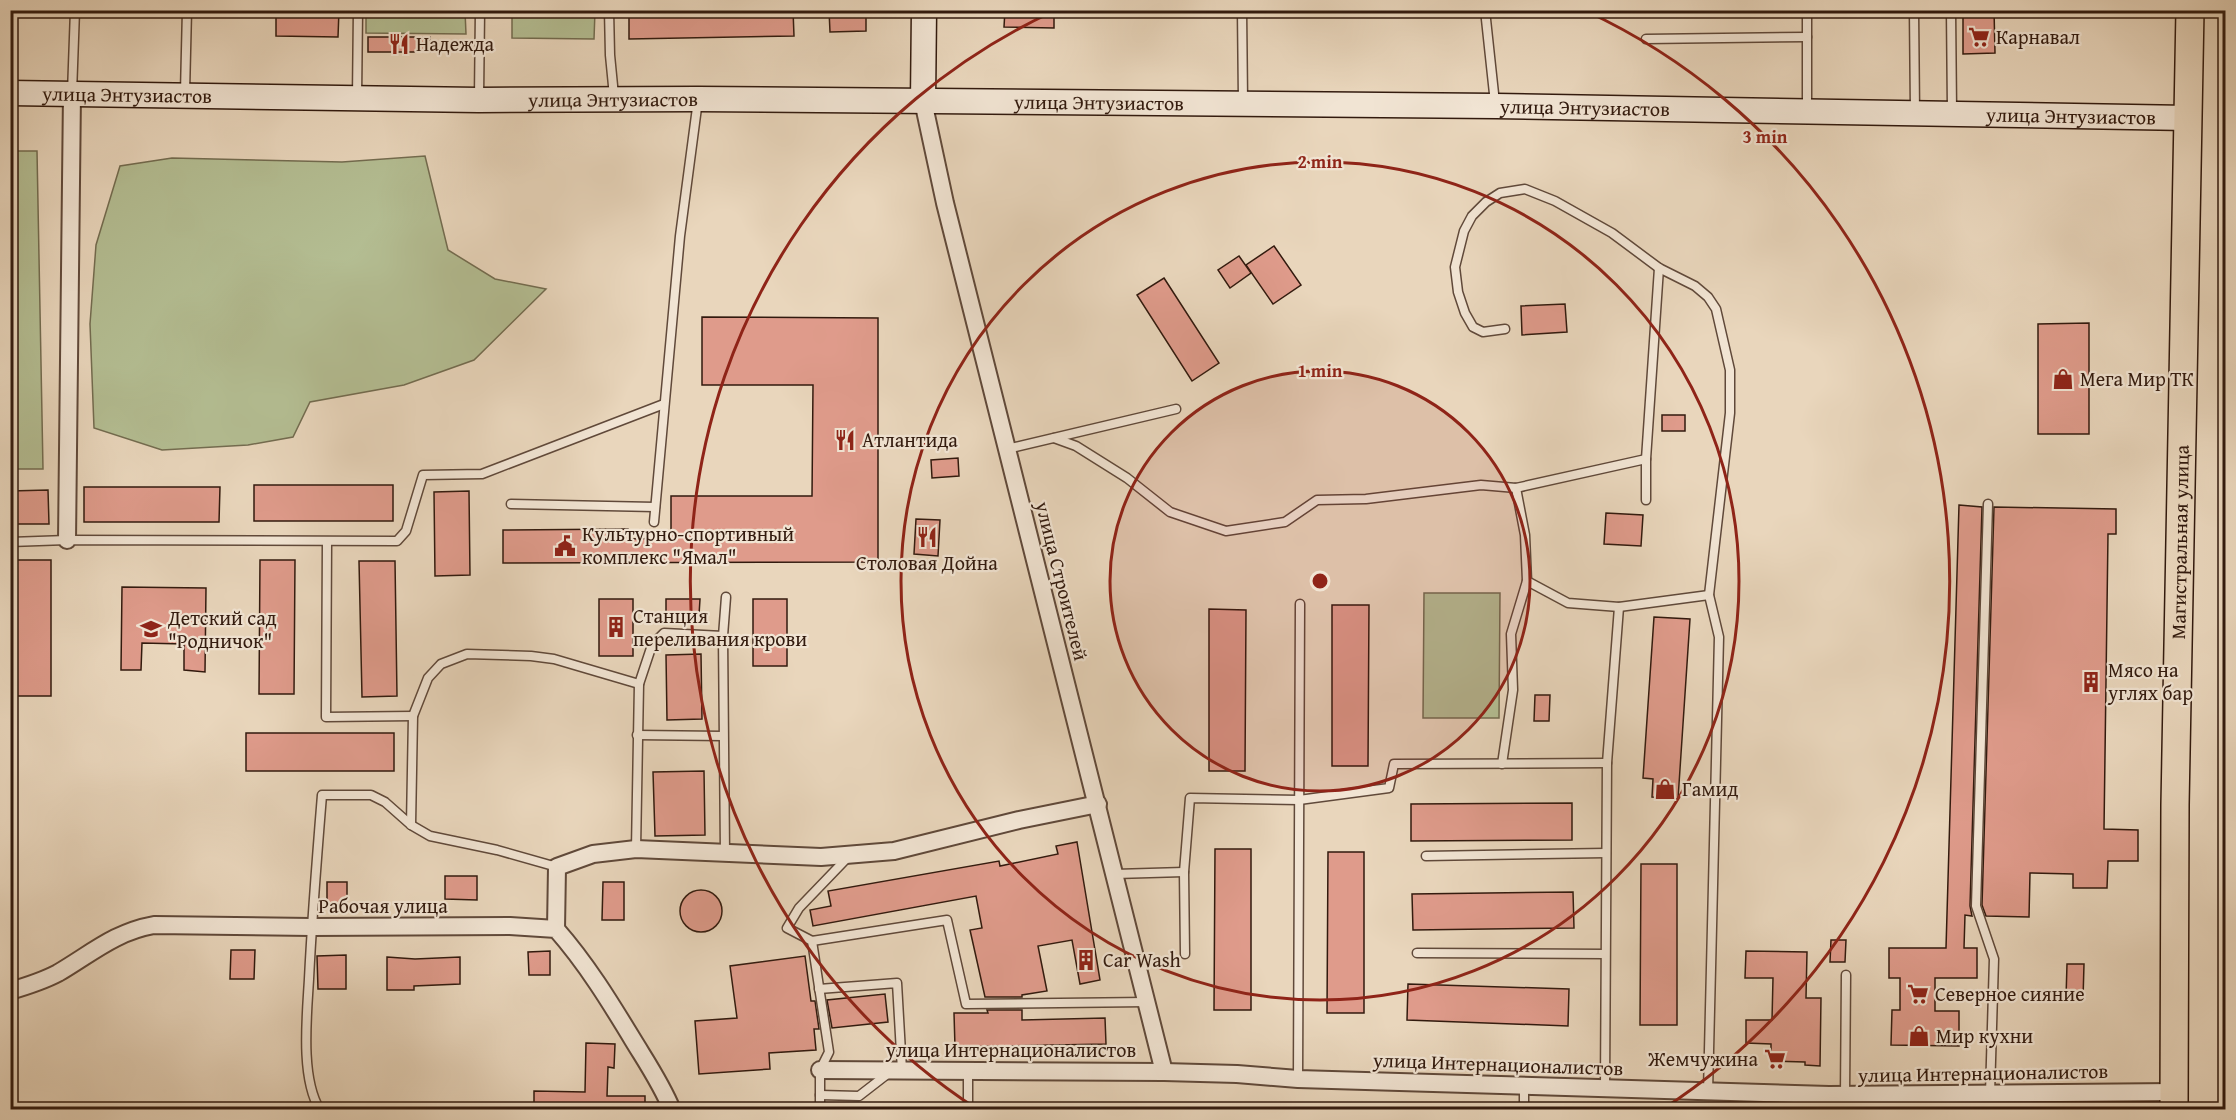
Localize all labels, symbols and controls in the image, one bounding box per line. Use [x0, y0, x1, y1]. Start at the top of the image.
place label: Карнавал [1996, 22, 2080, 51]
supermarket icon: Карнавал [1967, 25, 1991, 49]
place label: Надежда [416, 29, 495, 58]
restaurant icon: Надежда [387, 32, 411, 56]
street label: улица Энтузиастов [41, 78, 212, 110]
street label: улица Энтузиастов [527, 84, 698, 114]
street label: улица Энтузиастов [1013, 87, 1184, 117]
street label: улица Энтузиастов [1499, 91, 1670, 123]
street label: улица Энтузиастов [1985, 99, 2156, 131]
text: 3 min [1743, 123, 1788, 150]
text: 2 min [1298, 148, 1343, 175]
text: 1 min [1298, 357, 1343, 384]
place label: Мега Мир ТК [2080, 364, 2194, 393]
shop icon: Мега Мир ТК [2051, 367, 2075, 391]
place label: Атлантида [862, 425, 958, 454]
restaurant icon: Атлантида [833, 428, 857, 452]
street label: Магистральная улица [2163, 444, 2196, 640]
street label: улица Строителей [1028, 497, 1096, 664]
place label: Культурно-спортивный комплекс "Ямал" [582, 519, 794, 571]
restaurant icon: Столовая Дойна [915, 525, 939, 549]
public building icon: Культурно-спортивный комплекс "Ямал" [553, 534, 577, 558]
place label: Столовая Дойна [856, 548, 998, 577]
centre of rings [1310, 571, 1330, 591]
place label: Станция переливания крови [633, 601, 807, 653]
place label: Детский сад "Родничок" [167, 603, 277, 655]
building icon: Станция переливания крови [604, 615, 628, 639]
school or university icon: Детский сад "Родничок" [139, 617, 163, 641]
place label: Мясо на углях бар [2107, 655, 2193, 707]
building icon: Мясо на углях бар [2079, 670, 2103, 694]
place label: Гамид [1682, 774, 1738, 803]
shop icon: Гамид [1653, 777, 1677, 801]
street label: Рабочая улица [318, 891, 448, 920]
place label: Car Wash [1103, 945, 1181, 974]
building icon: Car Wash [1074, 948, 1098, 972]
place label: Северное сияние [1935, 979, 2085, 1008]
supermarket icon: Северное сияние [1906, 982, 1930, 1006]
place label: Мир кухни [1936, 1021, 2033, 1050]
shop icon: Мир кухни [1907, 1024, 1931, 1048]
street label: улица Интернационалистов [885, 1035, 1136, 1064]
place label: Жемчужина [1647, 1044, 1758, 1073]
street label: улица Интернационалистов [1371, 1045, 1624, 1082]
supermarket icon: Жемчужина [1763, 1047, 1787, 1071]
street label: улица Интернационалистов [1857, 1056, 2108, 1089]

